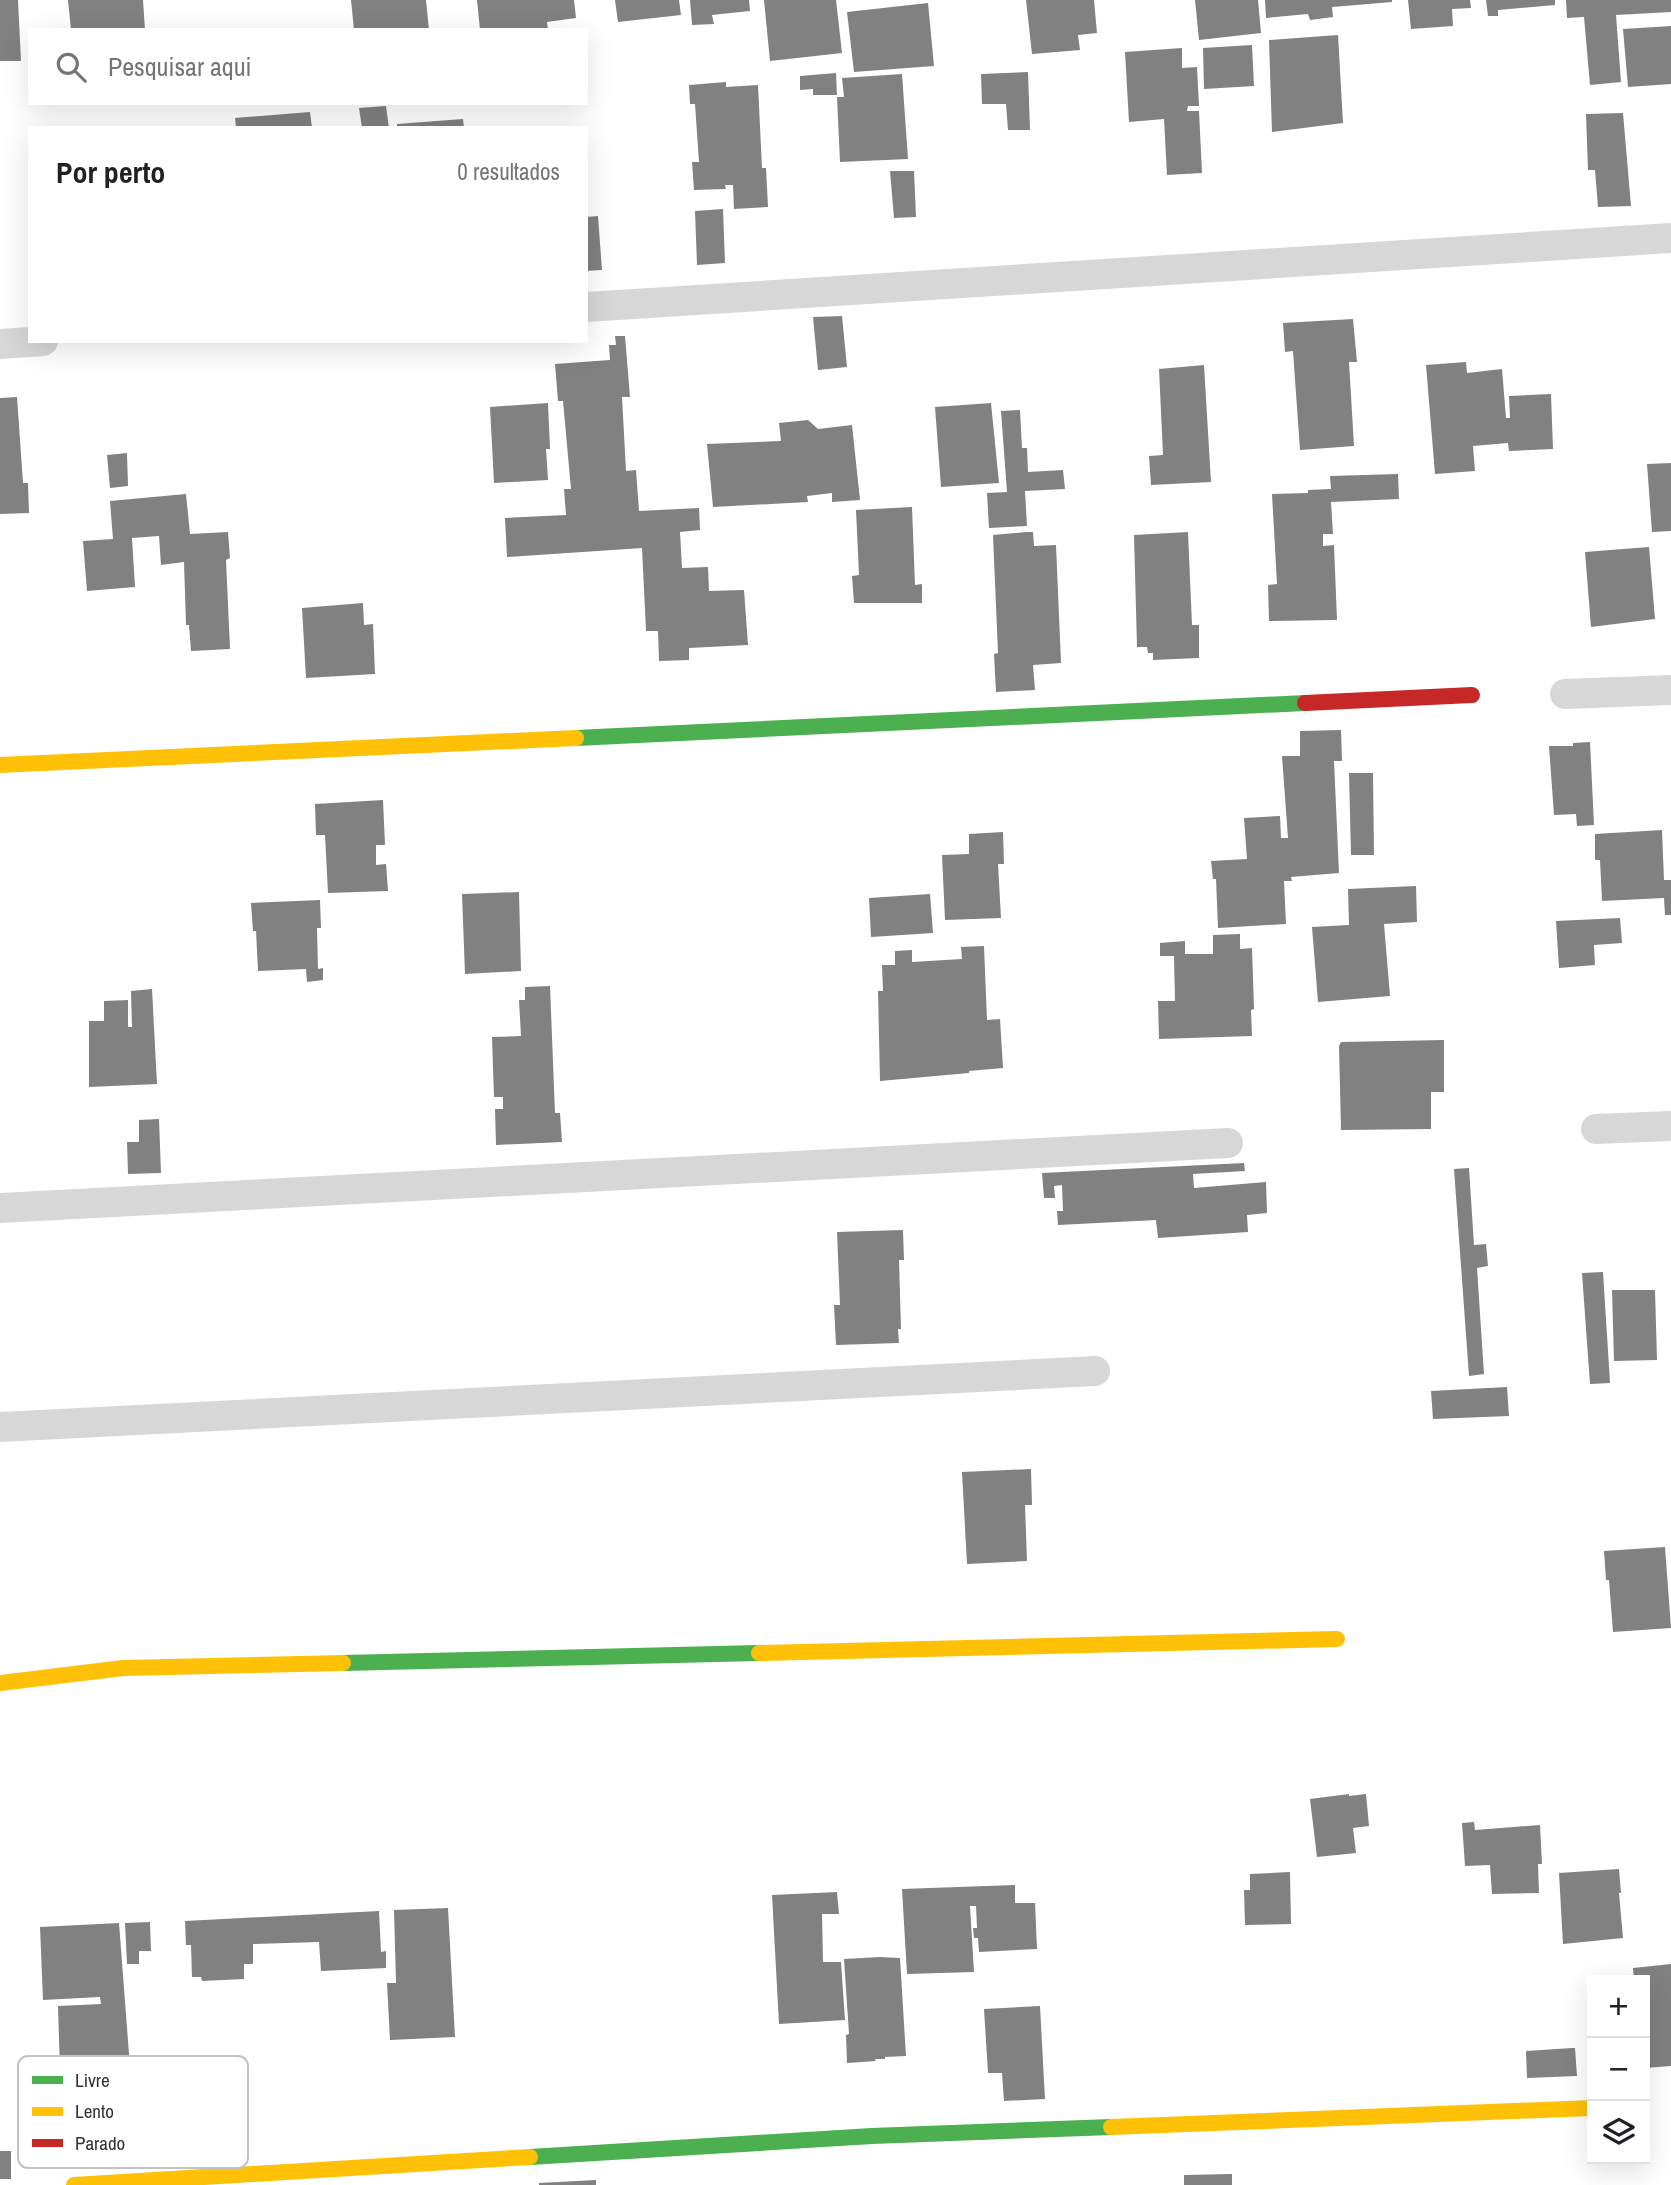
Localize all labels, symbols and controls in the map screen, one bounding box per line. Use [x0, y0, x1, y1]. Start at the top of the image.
search box [28, 28, 588, 105]
icon: search [52, 48, 90, 86]
text: Pesquisar aqui [108, 49, 251, 84]
text: Por perto [56, 152, 165, 192]
text: 0 resultados [457, 156, 560, 187]
map controls [1587, 1975, 1650, 2164]
button: + [1587, 1975, 1650, 2038]
button: − [1587, 2038, 1650, 2101]
legend [18, 2056, 248, 2168]
text: Livre [75, 2067, 110, 2093]
text: Lento [75, 2098, 114, 2124]
button: layers [1587, 2101, 1650, 2164]
text: Parado [75, 2130, 125, 2156]

